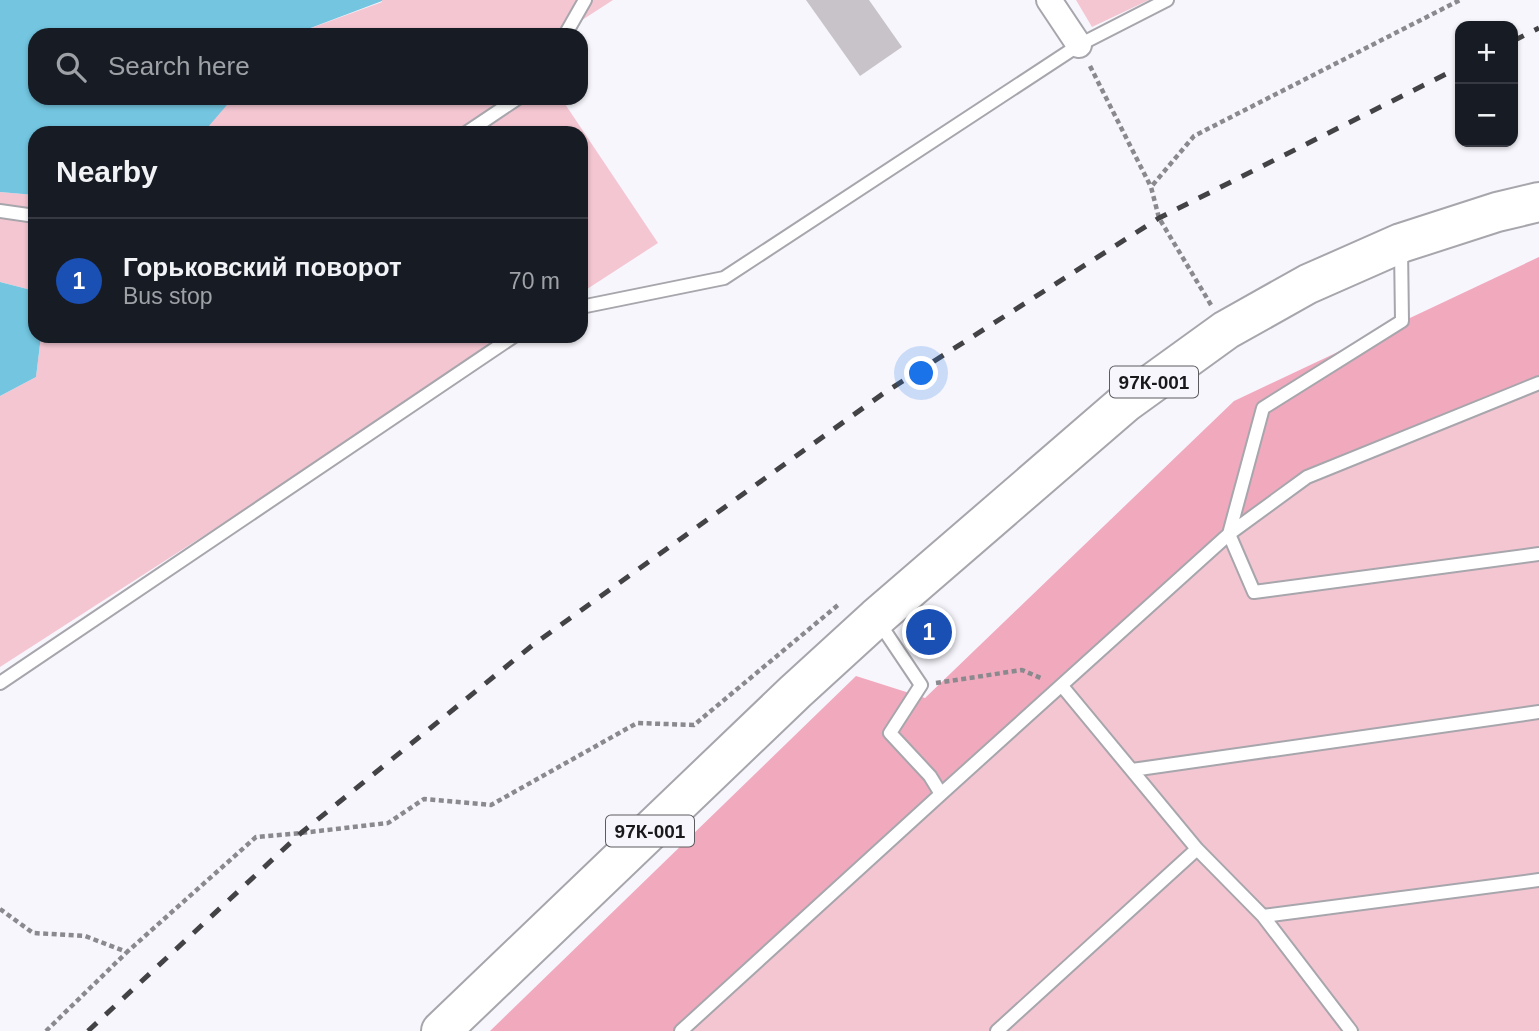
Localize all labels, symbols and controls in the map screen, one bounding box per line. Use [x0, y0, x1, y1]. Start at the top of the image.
map controls [1455, 21, 1518, 147]
button: + [1455, 21, 1518, 84]
search box [28, 28, 588, 105]
icon: search [52, 48, 90, 86]
text: Search here [108, 51, 250, 81]
button: − [1455, 84, 1518, 147]
text: Nearby [56, 155, 158, 188]
text: Горьковский поворот [123, 252, 402, 282]
text: 1 [73, 268, 85, 294]
text: 70 m [509, 268, 560, 294]
text: Bus stop [123, 283, 213, 309]
your location [904, 356, 938, 390]
road number: 97К-001 [1110, 366, 1198, 398]
pin: 1 [906, 606, 952, 658]
road number: 97К-001 [606, 816, 694, 846]

